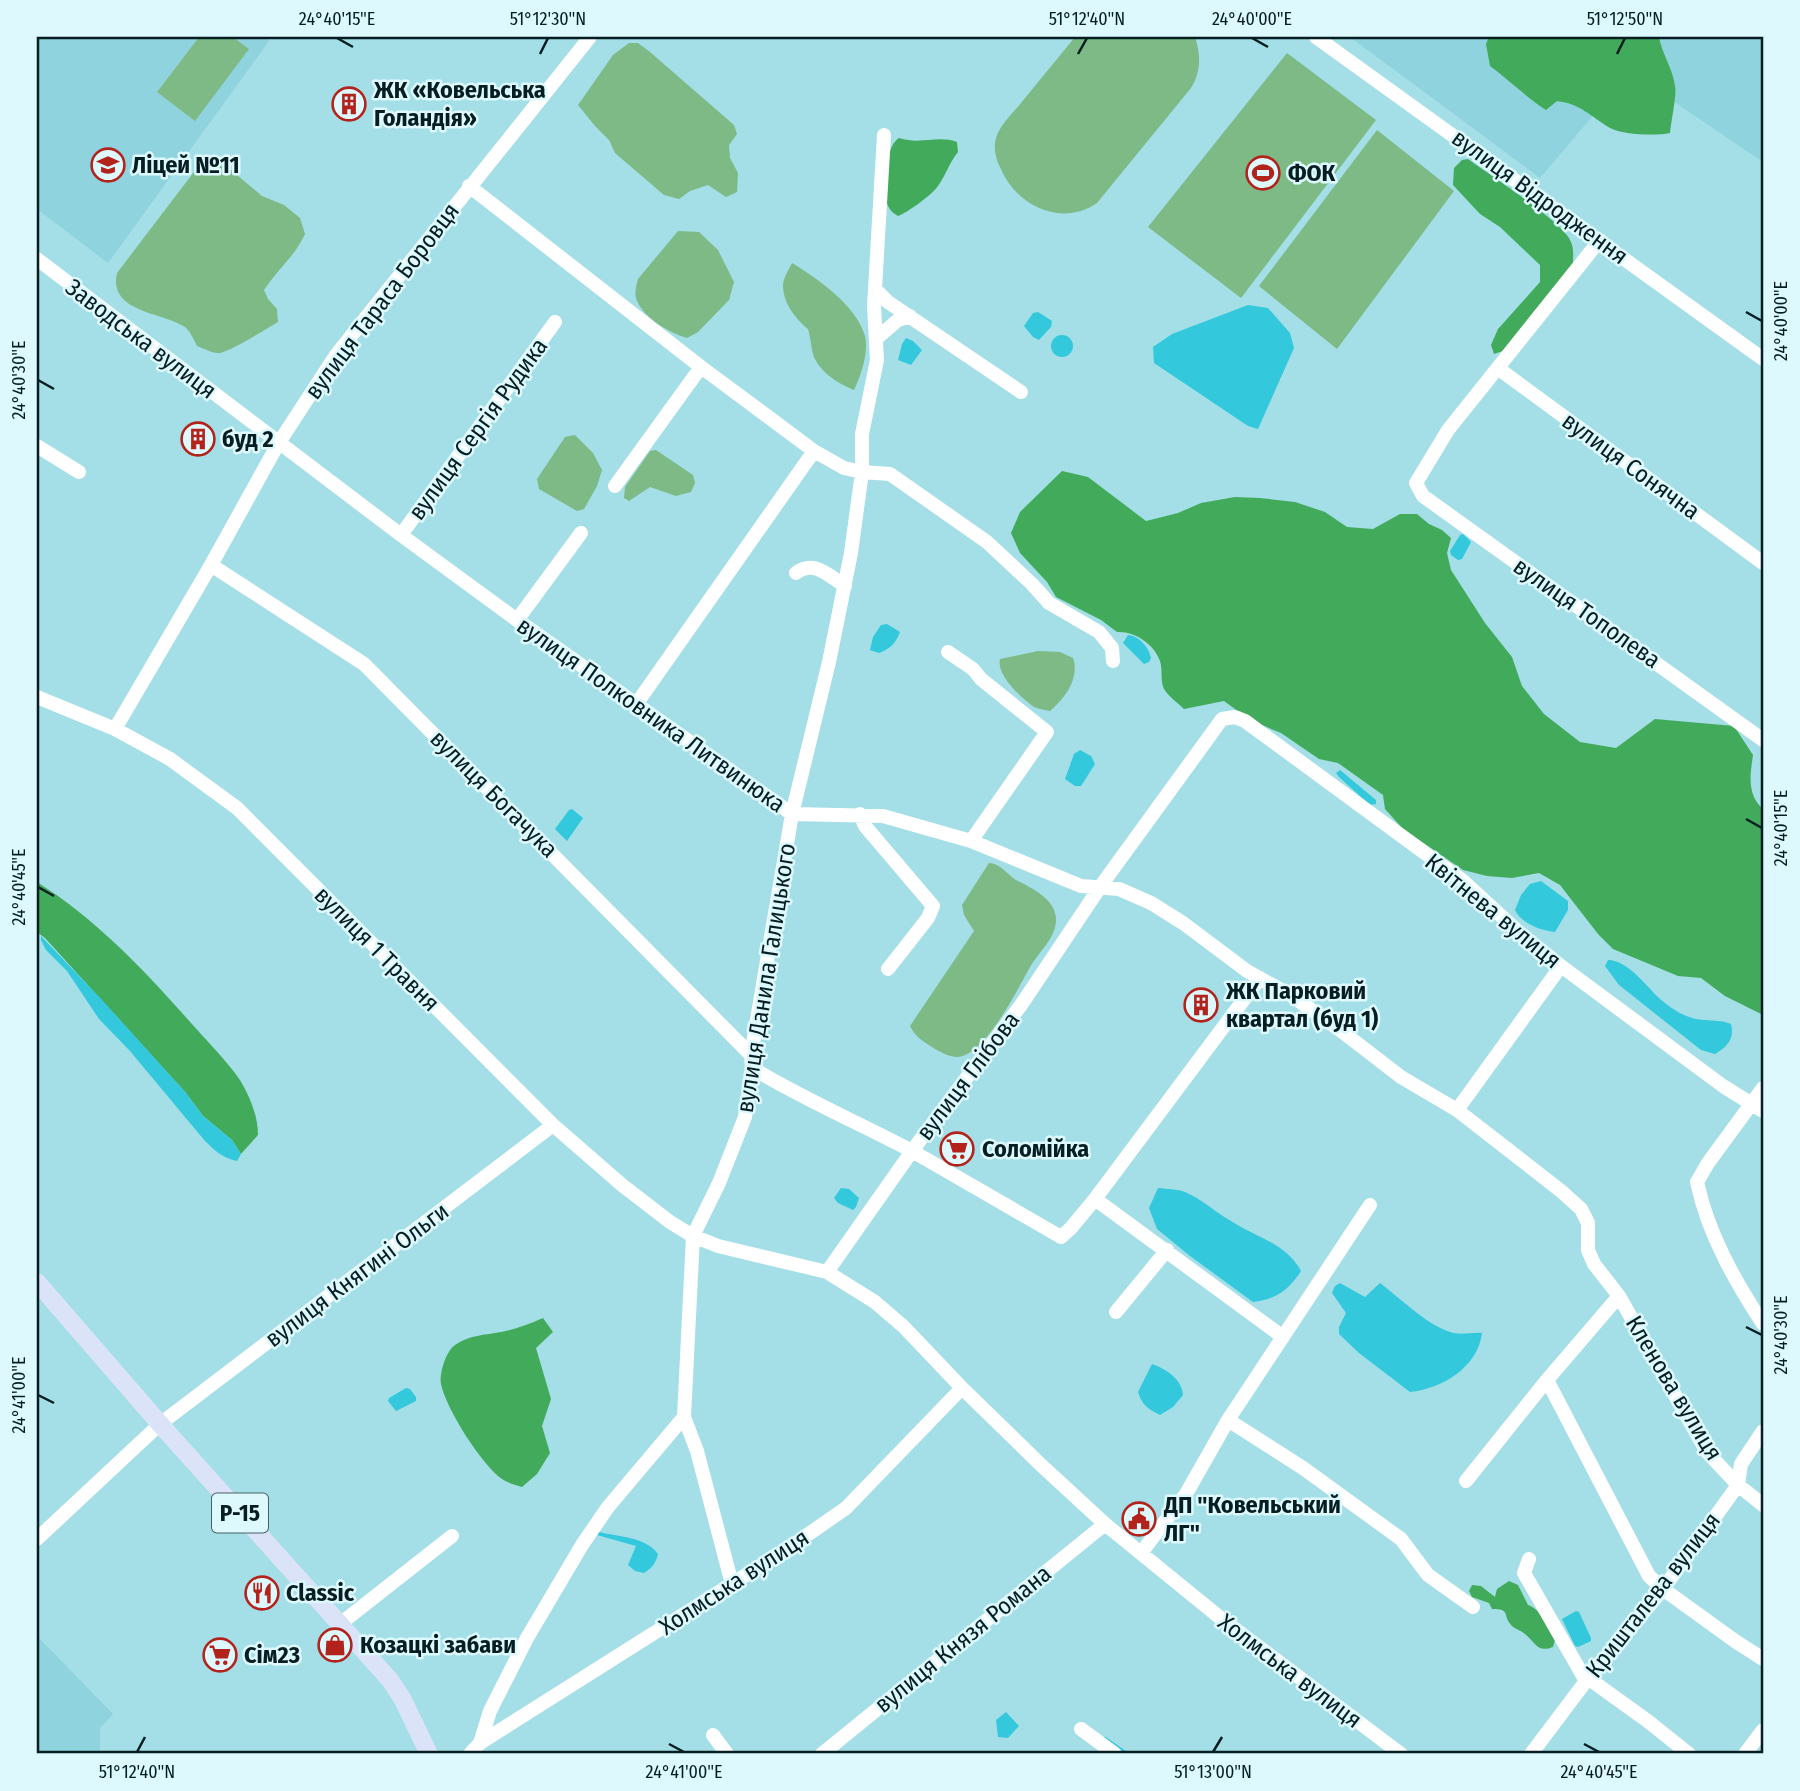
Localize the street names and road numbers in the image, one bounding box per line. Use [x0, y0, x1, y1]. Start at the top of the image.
street label: вулиця Відродження [1447, 124, 1633, 270]
street label: вулиця Тараса Боровця [299, 197, 465, 405]
street label: Заводська вулиця [60, 273, 222, 405]
street label: вулиця Сергія Рудика [403, 333, 553, 525]
street label: вулиця Сонячна [1557, 407, 1705, 525]
street label: вулиця Тополева [1508, 552, 1666, 674]
street label: вулиця Полковника Литвинюка [512, 612, 790, 818]
street label: вулиця Богачука [425, 725, 563, 863]
street label: вулиця Данила Галицького [731, 841, 801, 1115]
street label: Квітнева вулиця [1419, 848, 1567, 974]
street label: вулиця 1 Травня [309, 881, 445, 1017]
street label: вулиця Глібова [911, 1006, 1025, 1146]
street label: вулиця Княгині Ольги [260, 1197, 454, 1353]
street label: Кленова вулиця [1620, 1311, 1728, 1465]
road number: Р-15 [212, 1494, 268, 1532]
street label: Кришталева вулиця [1580, 1507, 1726, 1683]
street label: Холмська вулиця [654, 1523, 814, 1641]
street label: вулиця Князя Романа [869, 1559, 1057, 1719]
street label: Холмська вулиця [1213, 1608, 1367, 1734]

